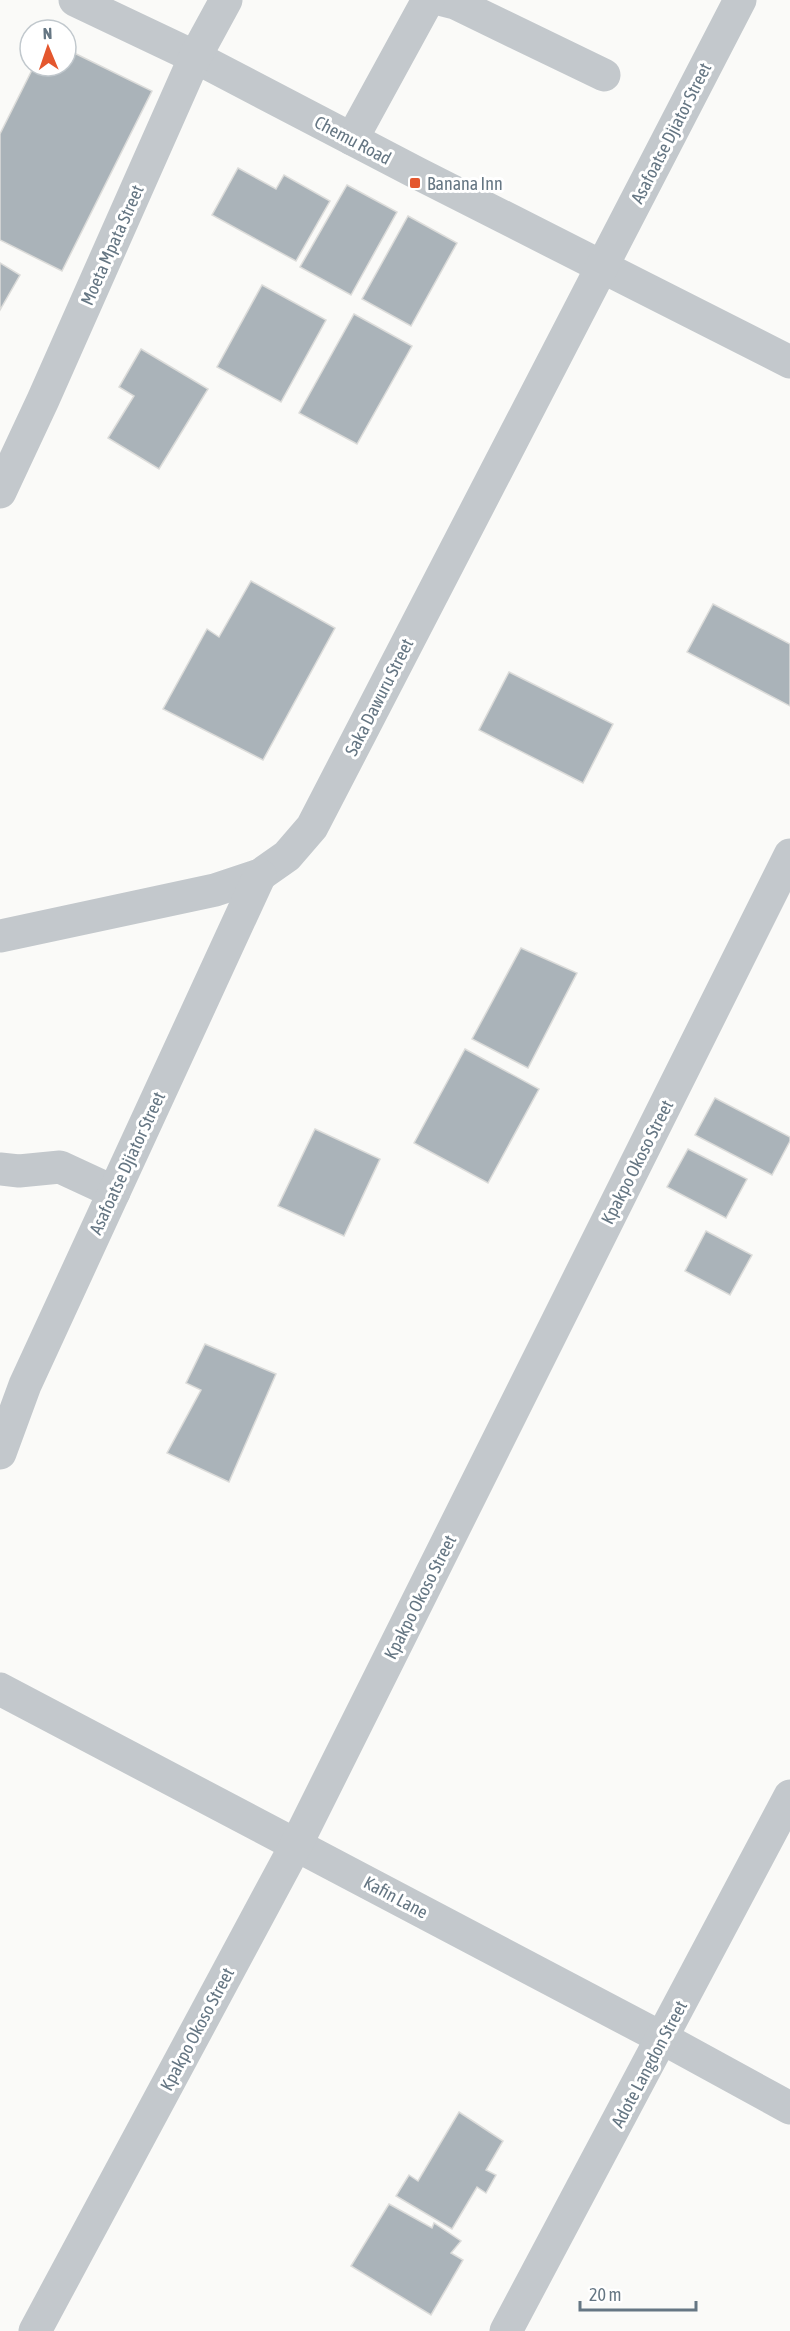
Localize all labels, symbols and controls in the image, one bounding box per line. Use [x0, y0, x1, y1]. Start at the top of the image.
north arrow [18, 18, 78, 78]
text: N [42, 24, 53, 42]
street label: Asafoatse Djiator Street [626, 59, 716, 207]
street label: Chemu Road [311, 111, 395, 169]
place label: Banana Inn [427, 173, 503, 194]
marker: Banana Inn [408, 176, 422, 190]
street label: Moeta Mpata Street [76, 182, 148, 308]
street label: Saka Dawuru Street [340, 635, 418, 759]
street label: Asafoatse Djiator Street [85, 1088, 169, 1238]
street label: Kpakpo Okoso Street [597, 1096, 677, 1228]
street label: Kpakpo Okoso Street [380, 1531, 460, 1663]
street label: Kafin Lane [360, 1871, 432, 1923]
street label: Kpakpo Okoso Street [156, 1964, 238, 2094]
street label: Adote Langdon Street [607, 1997, 691, 2131]
scale bar [580, 2274, 696, 2312]
text: 20 m [589, 2284, 621, 2305]

